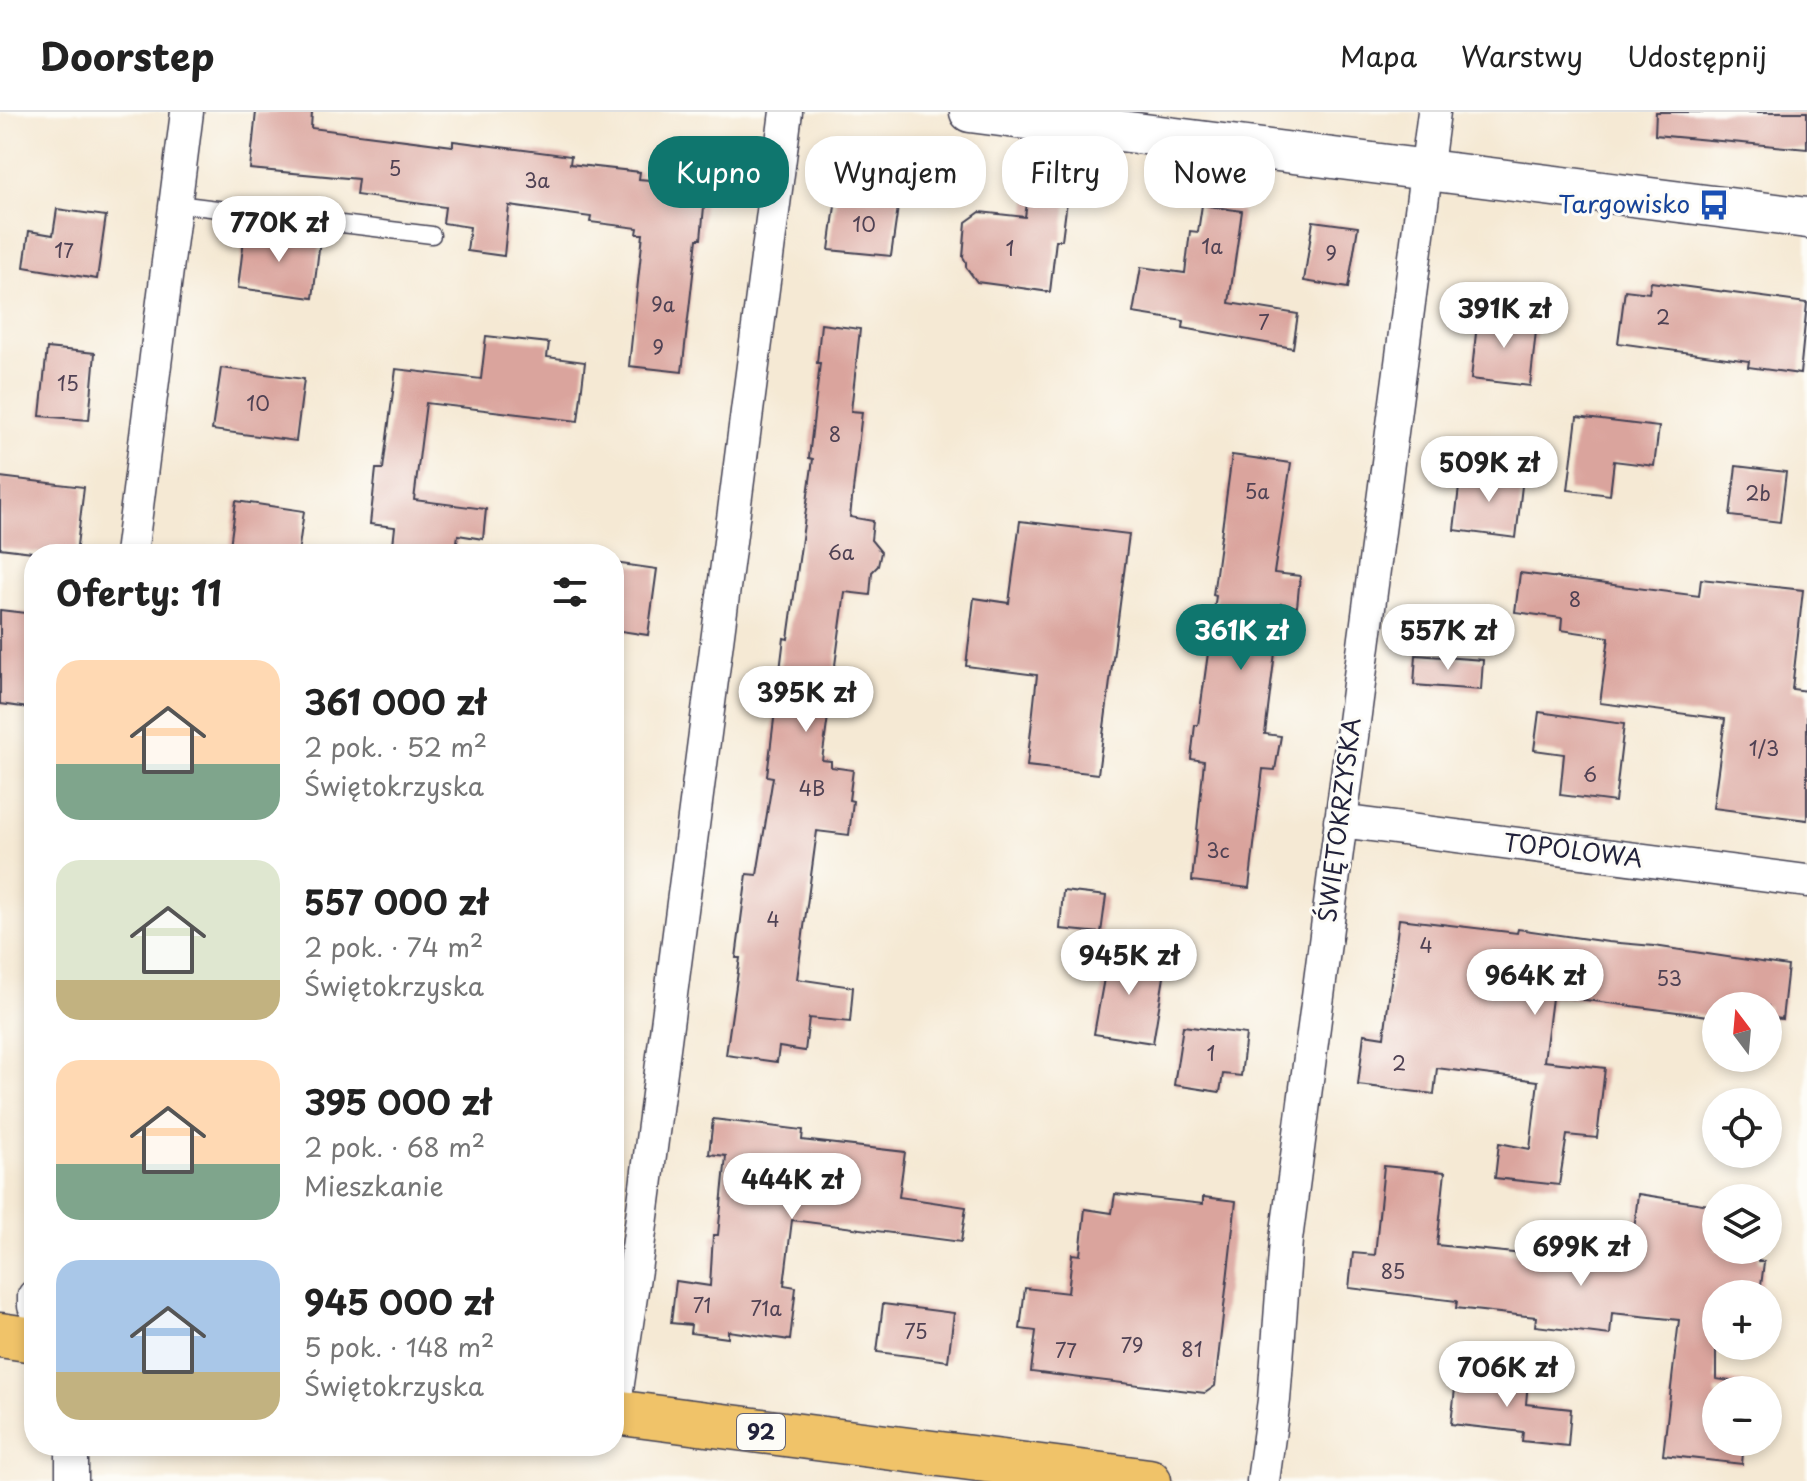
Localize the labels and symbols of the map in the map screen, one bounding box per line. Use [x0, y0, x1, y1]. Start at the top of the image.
house number: 5 [389, 153, 401, 183]
house number: 3a [524, 165, 550, 195]
place label: Targowisko [1558, 185, 1690, 221]
bus stop icon: Targowisko [1697, 188, 1731, 222]
pin: 770K zł [205, 196, 353, 264]
house number: 10 [852, 209, 876, 239]
house number: 1a [1201, 231, 1223, 261]
house number: 1 [1006, 233, 1014, 263]
house number: 17 [54, 235, 74, 265]
house number: 9 [1325, 238, 1337, 268]
pin: 391K zł [1430, 282, 1578, 350]
house number: 9a [651, 289, 676, 319]
house number: 2 [1656, 302, 1670, 332]
house number: 7 [1258, 307, 1270, 337]
house number: 9 [652, 332, 664, 362]
house number: 15 [57, 368, 79, 398]
house number: 10 [246, 388, 270, 418]
house number: 8 [829, 419, 841, 449]
pin: 509K zł [1415, 436, 1563, 504]
house number: 5a [1244, 476, 1270, 506]
house number: 2b [1745, 478, 1771, 508]
house number: 6a [828, 537, 855, 567]
house number: 8 [1569, 584, 1581, 614]
pin: 361K zł [1167, 604, 1315, 672]
pin: 557K zł [1374, 604, 1522, 672]
pin: 395K zł [732, 666, 880, 734]
street label: ŚWIĘTOKRZYSKA [1308, 715, 1368, 924]
house number: 1/3 [1749, 733, 1779, 763]
house number: 6 [1583, 759, 1597, 789]
house number: 4B [799, 773, 825, 803]
street label: TOPOLOWA [1502, 823, 1645, 875]
house number: 3c [1206, 835, 1230, 865]
house number: 4 [766, 904, 780, 934]
pin: 945K zł [1055, 929, 1203, 997]
house number: 4 [1419, 930, 1433, 960]
pin: 964K zł [1461, 949, 1609, 1017]
house number: 53 [1656, 963, 1682, 993]
north arrow [1702, 992, 1782, 1072]
house number: 1 [1207, 1038, 1215, 1068]
house number: 2 [1392, 1048, 1406, 1078]
pin: 444K zł [718, 1153, 866, 1221]
pin: 699K zł [1507, 1220, 1655, 1288]
house number: 85 [1381, 1256, 1405, 1286]
house number: 71 [693, 1290, 711, 1320]
house number: 71a [750, 1293, 782, 1323]
house number: 75 [904, 1316, 928, 1346]
house number: 79 [1121, 1330, 1143, 1360]
house number: 81 [1181, 1334, 1203, 1364]
house number: 77 [1055, 1335, 1077, 1365]
pin: 706K zł [1433, 1341, 1581, 1409]
road number: 92 [737, 1414, 785, 1450]

